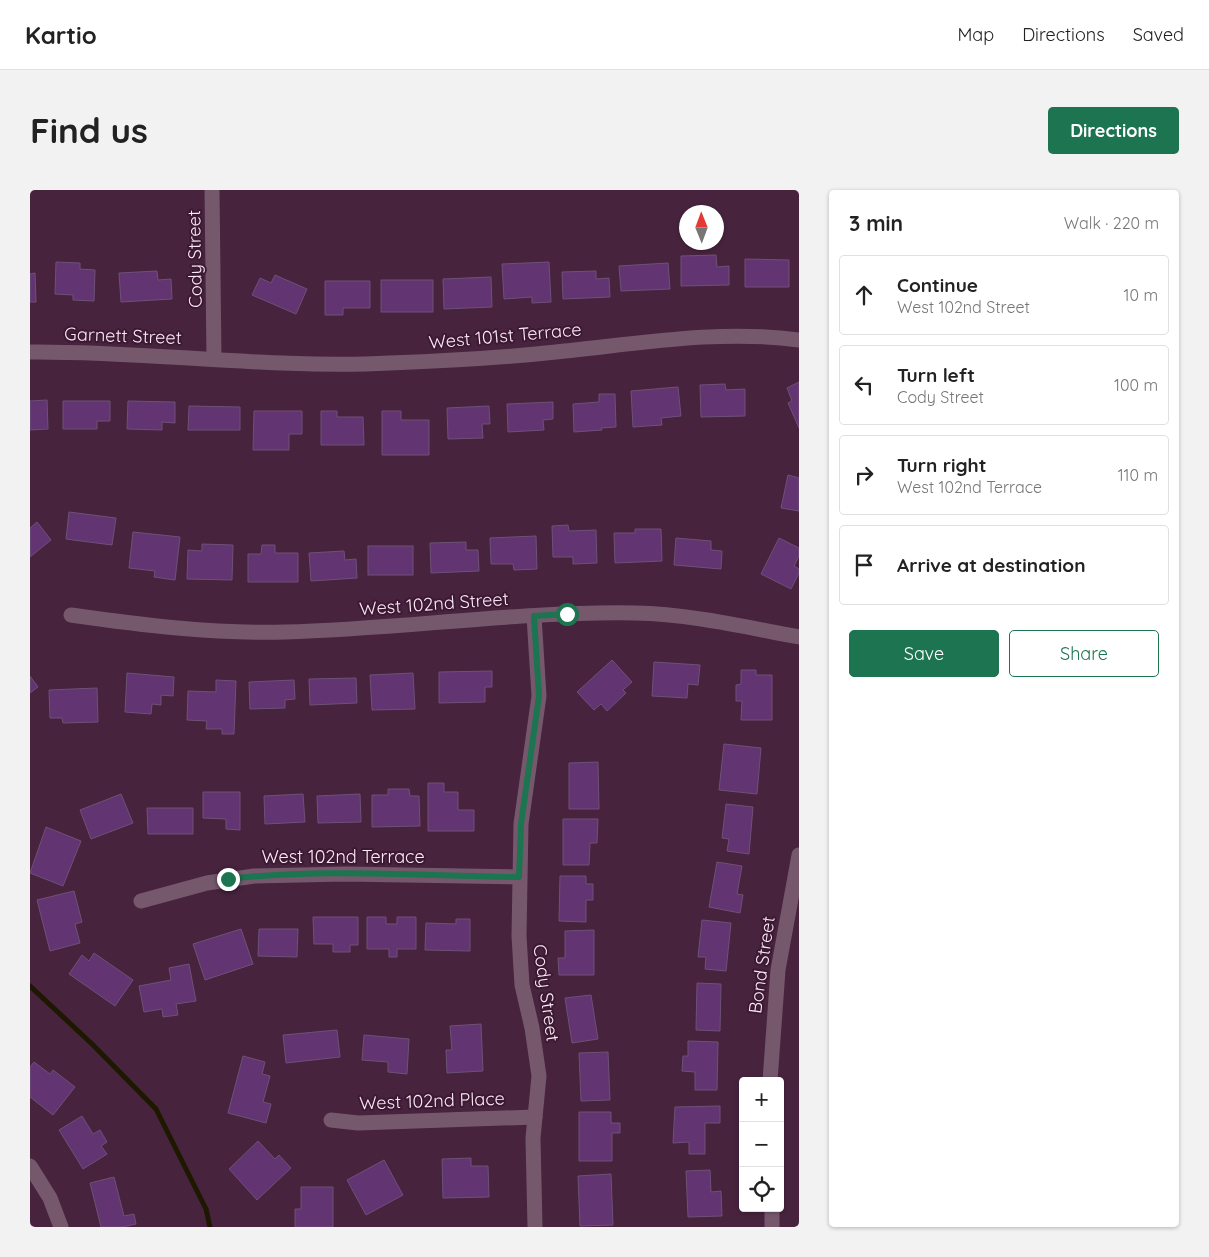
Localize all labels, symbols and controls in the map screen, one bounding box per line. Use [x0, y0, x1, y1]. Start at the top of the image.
text: Kartio [25, 20, 97, 50]
text: Map [957, 23, 994, 46]
text: Directions [1022, 23, 1105, 46]
text: Saved [1133, 23, 1184, 46]
button: Directions [1048, 107, 1179, 154]
text: Find us [30, 108, 148, 152]
north arrow [679, 205, 724, 250]
street label: Cody Street [182, 210, 207, 308]
text: 3 min [849, 210, 903, 236]
text: Walk · 220 m [1064, 213, 1159, 233]
text: Continue [897, 273, 978, 297]
icon: ahead [850, 281, 878, 309]
text: 10 m [1124, 285, 1158, 305]
text: West 102nd Street [897, 297, 1030, 317]
street label: West 101st Terrace [428, 317, 582, 354]
street label: Garnett Street [64, 322, 182, 349]
text: Turn left [897, 363, 975, 387]
icon: left [850, 371, 878, 399]
text: 100 m [1114, 375, 1158, 395]
text: Cody Street [897, 387, 984, 407]
text: Turn right [897, 453, 986, 477]
icon: right [850, 461, 878, 489]
text: 110 m [1118, 465, 1158, 485]
text: West 102nd Terrace [897, 477, 1042, 497]
icon: arrive [850, 551, 878, 579]
text: Arrive at destination [897, 553, 1086, 577]
street label: West 102nd Street [359, 587, 509, 620]
route start [556, 603, 579, 626]
button: Save [849, 630, 999, 677]
button: Share [1009, 630, 1159, 677]
street label: West 102nd Terrace [261, 845, 425, 868]
route end [217, 868, 240, 891]
street label: Bond Street [743, 915, 780, 1015]
street label: Cody Street [528, 943, 565, 1043]
map controls [739, 1077, 784, 1212]
button: + [739, 1077, 784, 1122]
street label: West 102nd Place [359, 1086, 505, 1115]
button: − [739, 1122, 784, 1167]
button: locate [739, 1167, 784, 1212]

